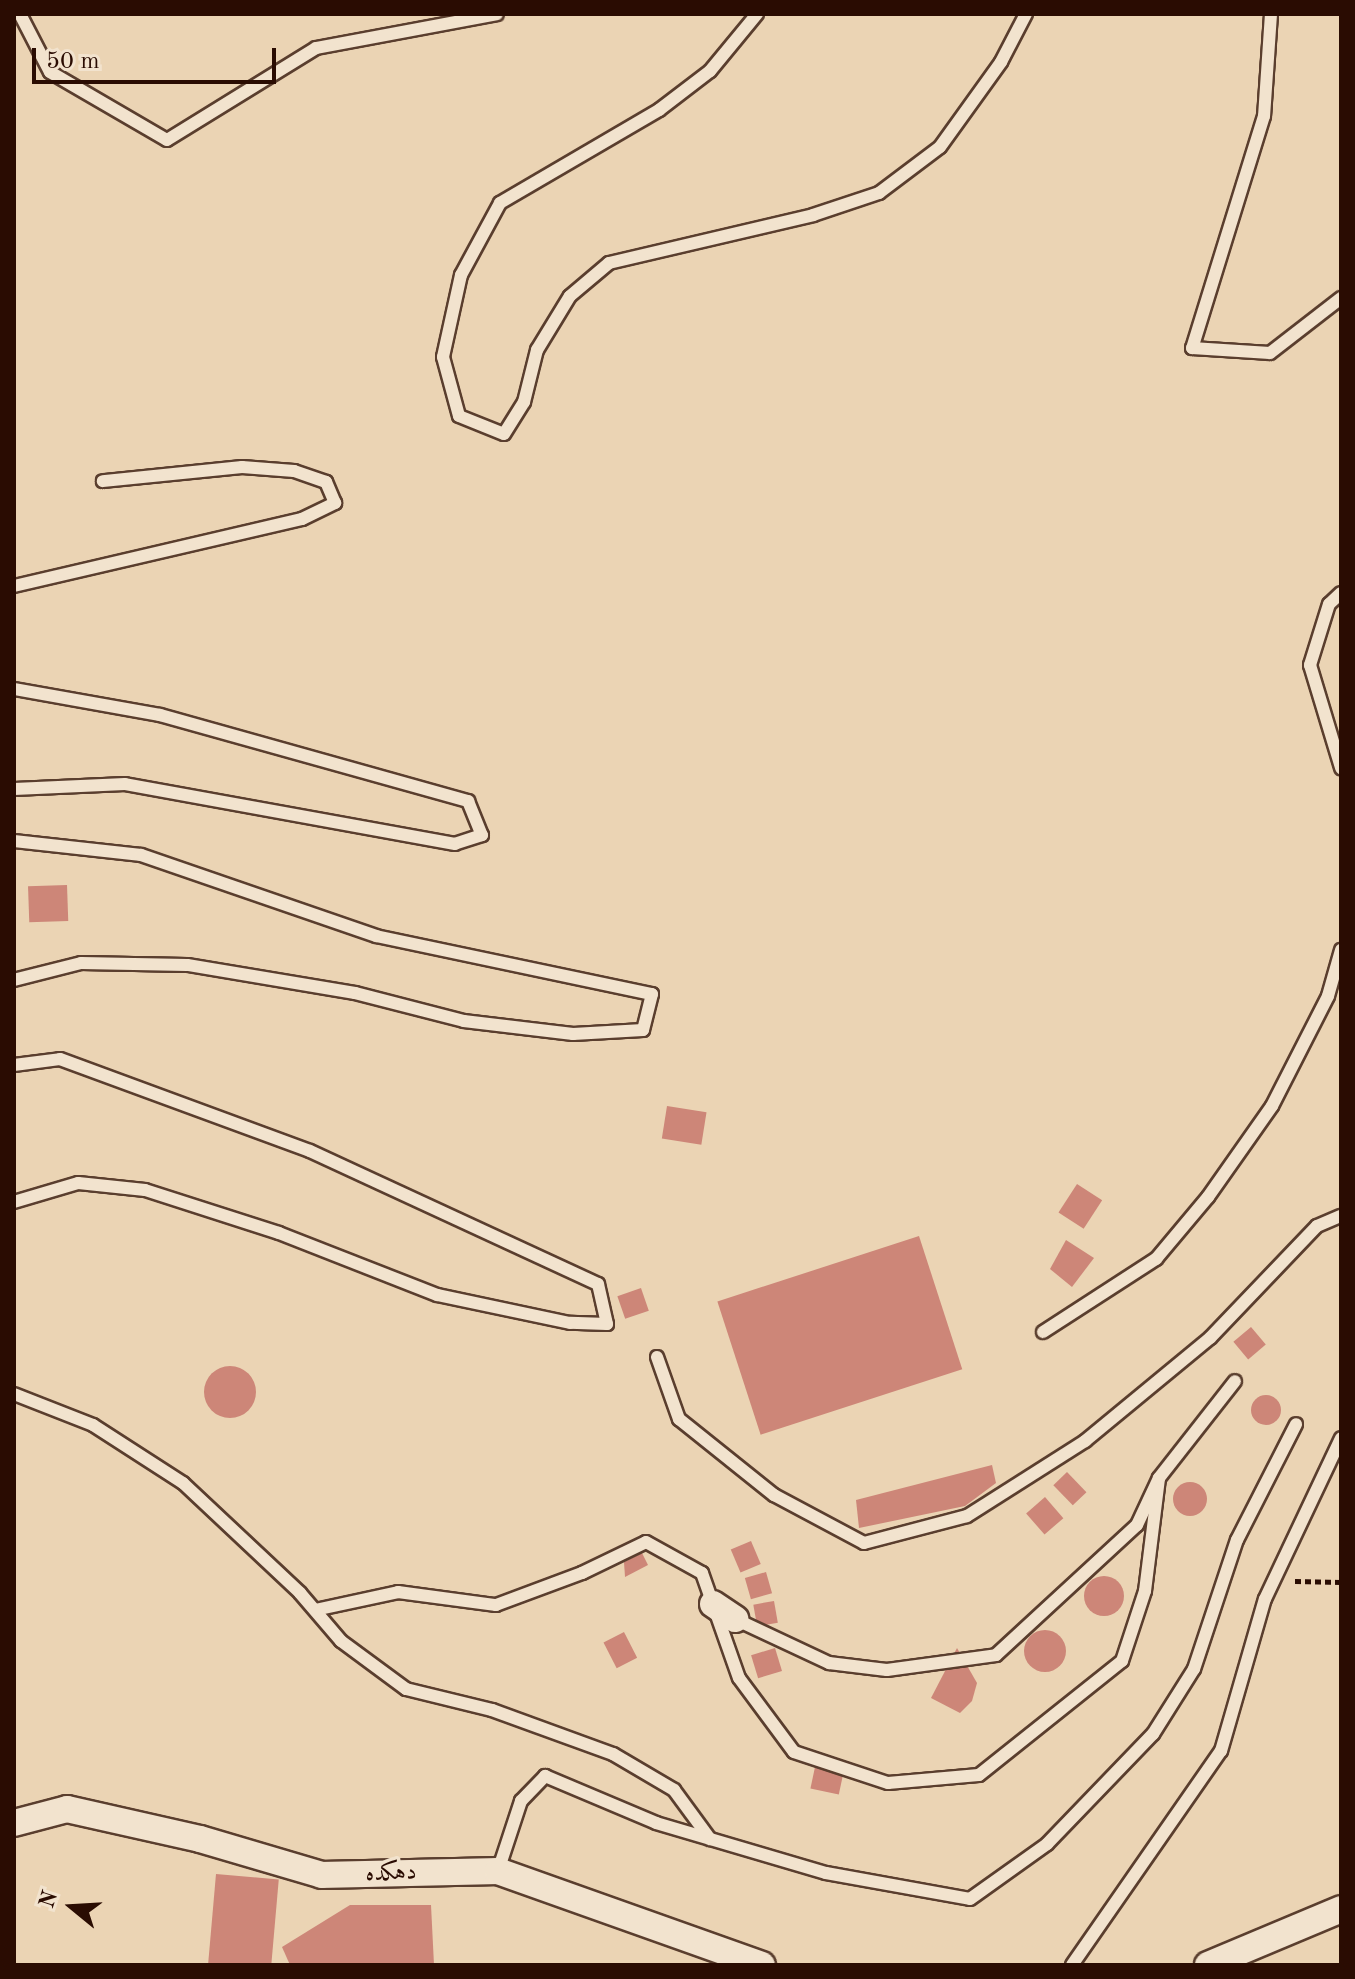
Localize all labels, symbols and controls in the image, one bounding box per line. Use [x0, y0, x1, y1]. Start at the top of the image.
scale bar [36, 32, 280, 82]
text: 50 m [46, 50, 100, 74]
street label: دهکده [365, 1859, 417, 1889]
north arrow [32, 1867, 112, 1947]
text: N [36, 1888, 62, 1911]

